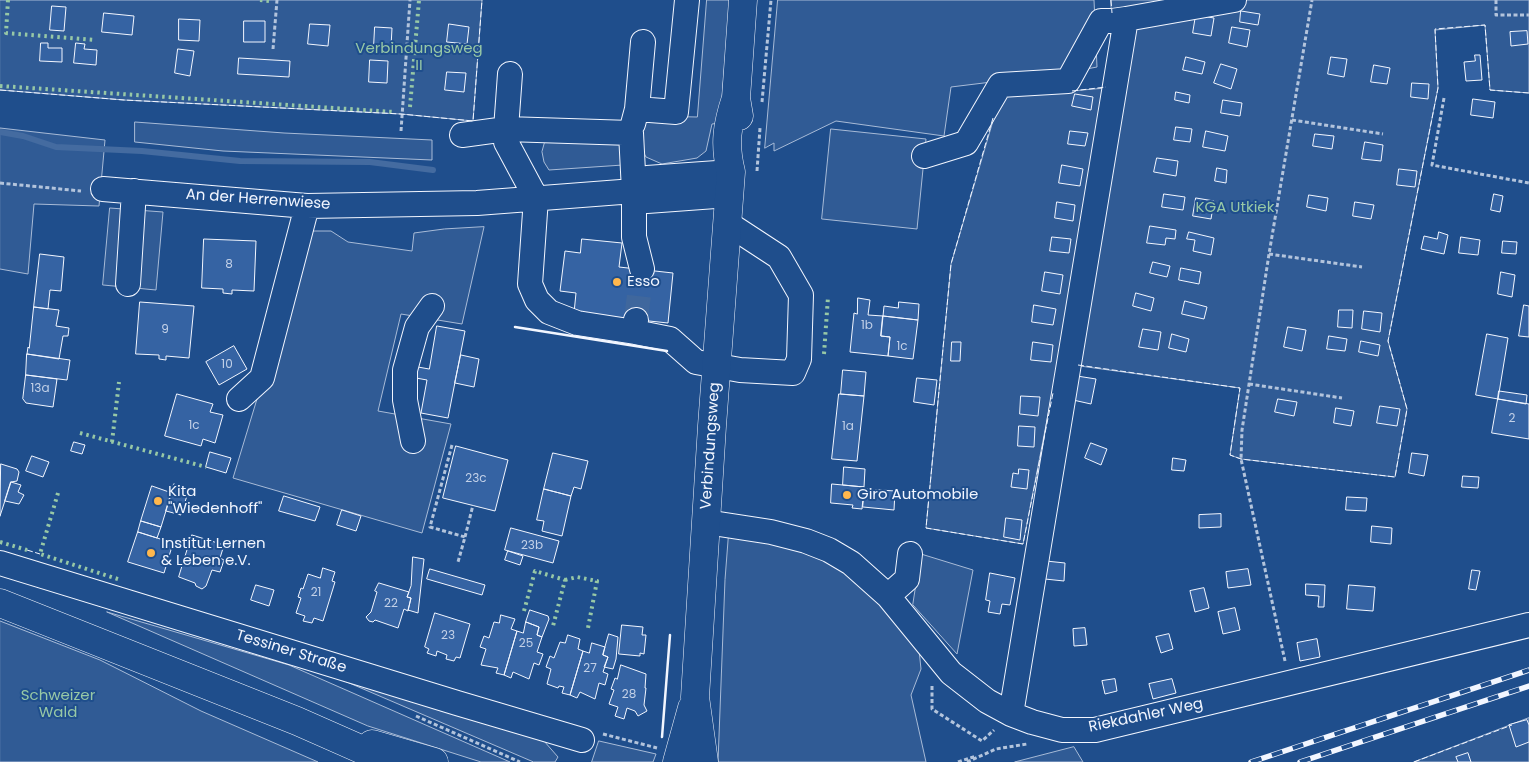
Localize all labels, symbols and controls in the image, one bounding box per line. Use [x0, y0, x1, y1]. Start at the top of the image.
park label: Verbindungsweg II [355, 40, 483, 75]
street label: An der Herrenwiese [185, 186, 331, 214]
park label: KGA Utkiek [1196, 199, 1274, 217]
house number: 8 [225, 258, 233, 272]
place label: Esso [627, 273, 660, 291]
marker: Esso [611, 276, 623, 288]
house number: 1b [861, 319, 873, 333]
house number: 9 [161, 323, 169, 337]
house number: 1c [896, 340, 908, 354]
house number: 10 [221, 358, 233, 372]
house number: 13a [30, 382, 50, 396]
street label: Verbindungsweg [698, 382, 724, 510]
house number: 2 [1509, 412, 1515, 426]
house number: 1c [188, 419, 200, 433]
house number: 1a [842, 420, 854, 434]
house number: 23c [465, 472, 487, 486]
place label: Kita "Wiedenhoff" [168, 483, 262, 518]
place label: Giro Automobile [857, 486, 978, 504]
marker: Giro Automobile [841, 489, 853, 501]
marker: Kita "Wiedenhoff" [152, 495, 164, 507]
place label: Institut Lernen & Leben e.V. [161, 535, 266, 570]
house number: 23b [521, 539, 543, 553]
marker: Institut Lernen & Leben e.V. [145, 547, 157, 559]
house number: 21 [311, 586, 321, 600]
house number: 22 [384, 597, 398, 611]
street label: Tessiner Straße [233, 627, 349, 677]
house number: 23 [441, 629, 455, 643]
house number: 25 [519, 637, 533, 651]
house number: 27 [583, 662, 597, 676]
park label: Schweizer Wald [21, 687, 95, 722]
house number: 28 [622, 688, 636, 702]
street label: Riekdahler Weg [1087, 695, 1205, 737]

